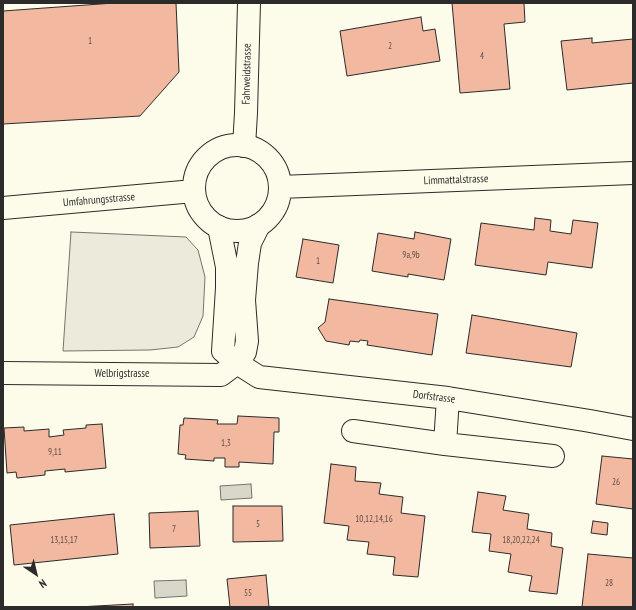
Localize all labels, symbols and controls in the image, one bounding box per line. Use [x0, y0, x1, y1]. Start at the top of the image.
house number: 1 [88, 36, 92, 46]
house number: 2 [388, 41, 392, 51]
street label: Fahrweidstrasse [240, 43, 254, 105]
house number: 4 [480, 51, 484, 61]
street label: Limmattalstrasse [423, 172, 489, 188]
street label: Umfahrungsstrasse [62, 190, 136, 210]
house number: 9a,9b [402, 250, 420, 260]
house number: 1 [316, 256, 320, 266]
street label: Welbrigstrasse [94, 367, 150, 381]
street label: Dorfstrasse [412, 388, 456, 406]
house number: 1,3 [221, 438, 231, 448]
house number: 9,11 [48, 447, 62, 457]
house number: 26 [612, 477, 620, 487]
house number: 10,12,14,16 [355, 514, 393, 524]
house number: 5 [256, 519, 260, 529]
house number: 7 [172, 524, 176, 534]
house number: 13,15,17 [50, 535, 78, 545]
house number: 18,20,22,24 [502, 535, 540, 545]
north arrow [16, 554, 56, 594]
text: N [36, 576, 49, 591]
house number: 28 [605, 578, 613, 588]
house number: 55 [244, 588, 252, 598]

